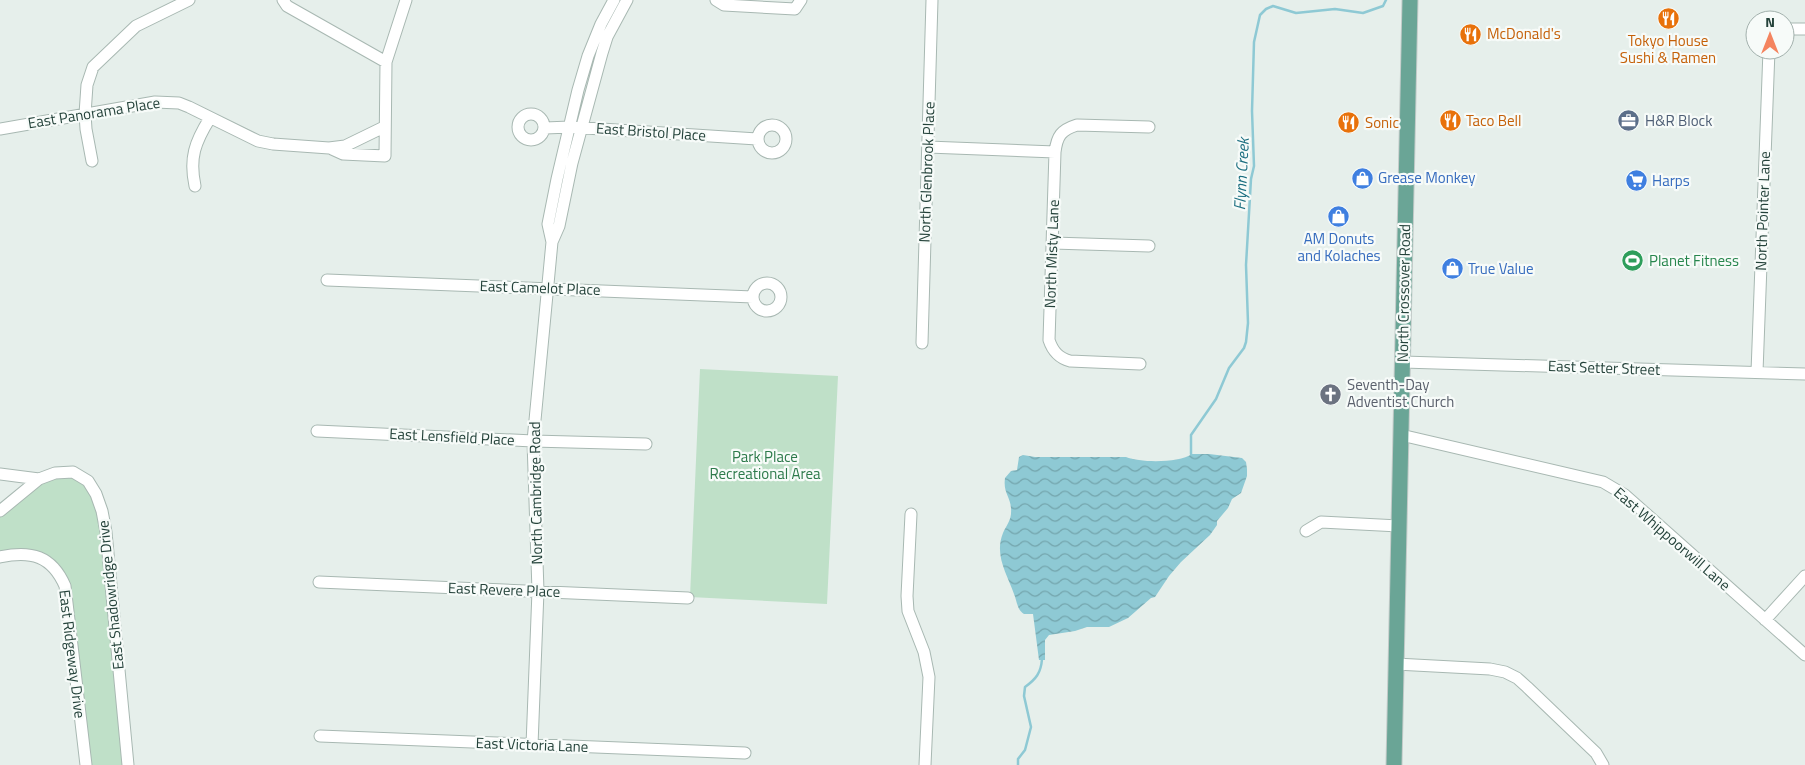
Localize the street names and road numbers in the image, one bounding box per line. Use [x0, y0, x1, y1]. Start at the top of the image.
street label: East Panorama Place [26, 91, 162, 134]
street label: North Glenbrook Place [913, 101, 940, 243]
street label: East Bristol Place [595, 116, 707, 147]
street label: North Pointer Lane [1749, 151, 1776, 271]
street label: North Misty Lane [1038, 199, 1065, 309]
street label: North Crossover Road [1391, 224, 1416, 362]
street label: East Camelot Place [479, 274, 601, 301]
street label: East Setter Street [1548, 354, 1661, 381]
street label: North Cambridge Road [523, 421, 548, 565]
street label: East Lensfield Place [389, 422, 515, 451]
street label: East Whippoorwill Lane [1609, 481, 1736, 596]
street label: East Shadowridge Drive [91, 519, 130, 671]
street label: East Revere Place [447, 576, 561, 603]
street label: East Ridgeway Drive [53, 588, 92, 719]
street label: East Victoria Lane [475, 731, 589, 758]

